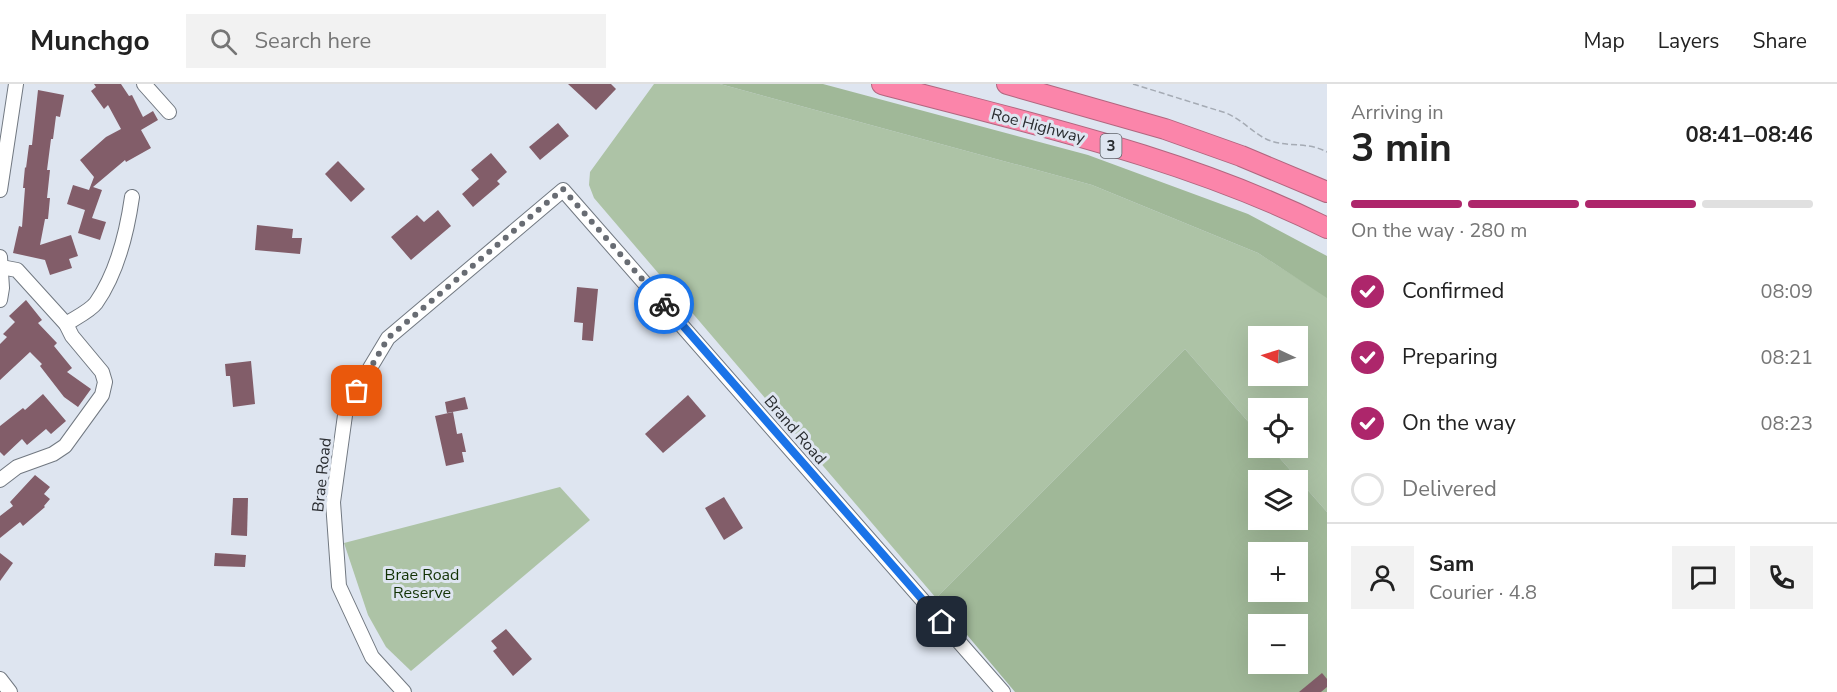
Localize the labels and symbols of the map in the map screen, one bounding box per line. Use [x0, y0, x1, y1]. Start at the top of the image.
street label: Roe Highway [989, 103, 1088, 149]
road number: 3 [1100, 134, 1122, 158]
courier [634, 274, 694, 334]
north arrow [1248, 326, 1308, 386]
pin [331, 365, 382, 416]
street label: Brand Road [759, 391, 831, 469]
street label: Brae Road [307, 437, 337, 513]
park label: Brae Road Reserve [385, 564, 459, 604]
pin [916, 596, 967, 647]

